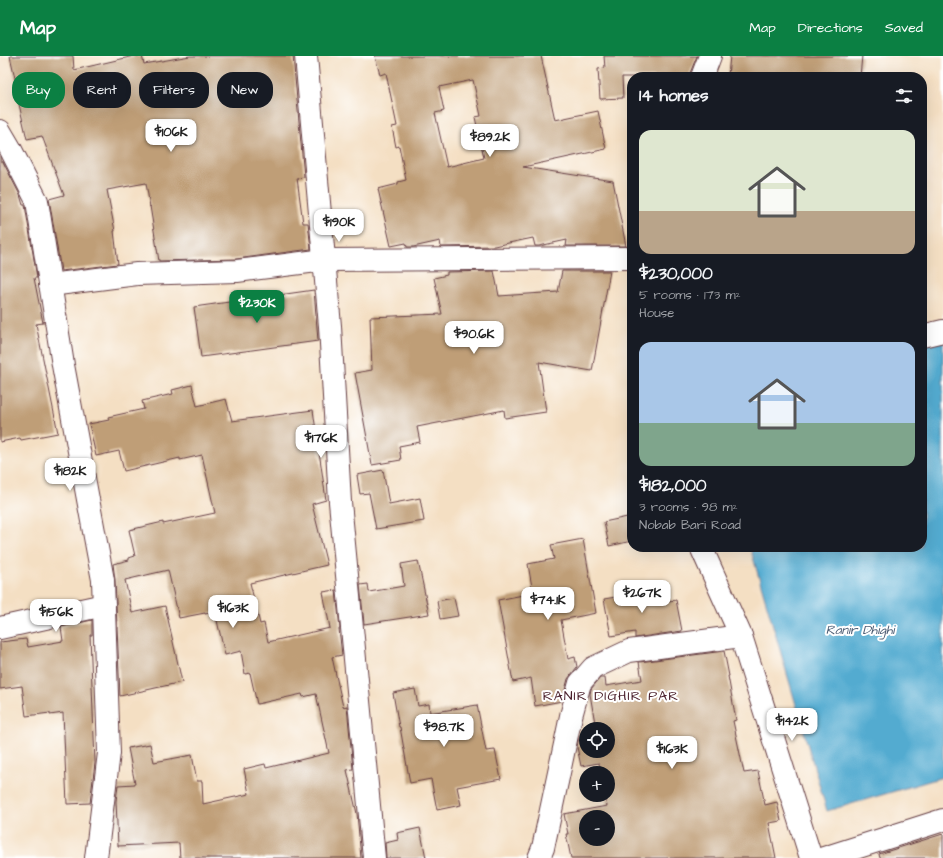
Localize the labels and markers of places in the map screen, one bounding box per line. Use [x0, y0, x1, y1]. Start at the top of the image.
pin: $106K [143, 119, 199, 153]
pin: $89.2K [457, 124, 523, 158]
pin: $190K [311, 209, 367, 243]
pin: $230K [229, 290, 285, 324]
pin: $90.6K [441, 321, 507, 355]
pin: $176K [293, 425, 349, 459]
pin: $182K [42, 458, 98, 492]
pin: $267K [614, 580, 670, 614]
pin: $74.1K [515, 587, 581, 621]
pin: $163K [205, 595, 261, 629]
pin: $156K [28, 599, 84, 633]
pin: $142K [764, 708, 820, 742]
pin: $98.7K [411, 714, 477, 748]
pin: $163K [644, 736, 700, 770]

